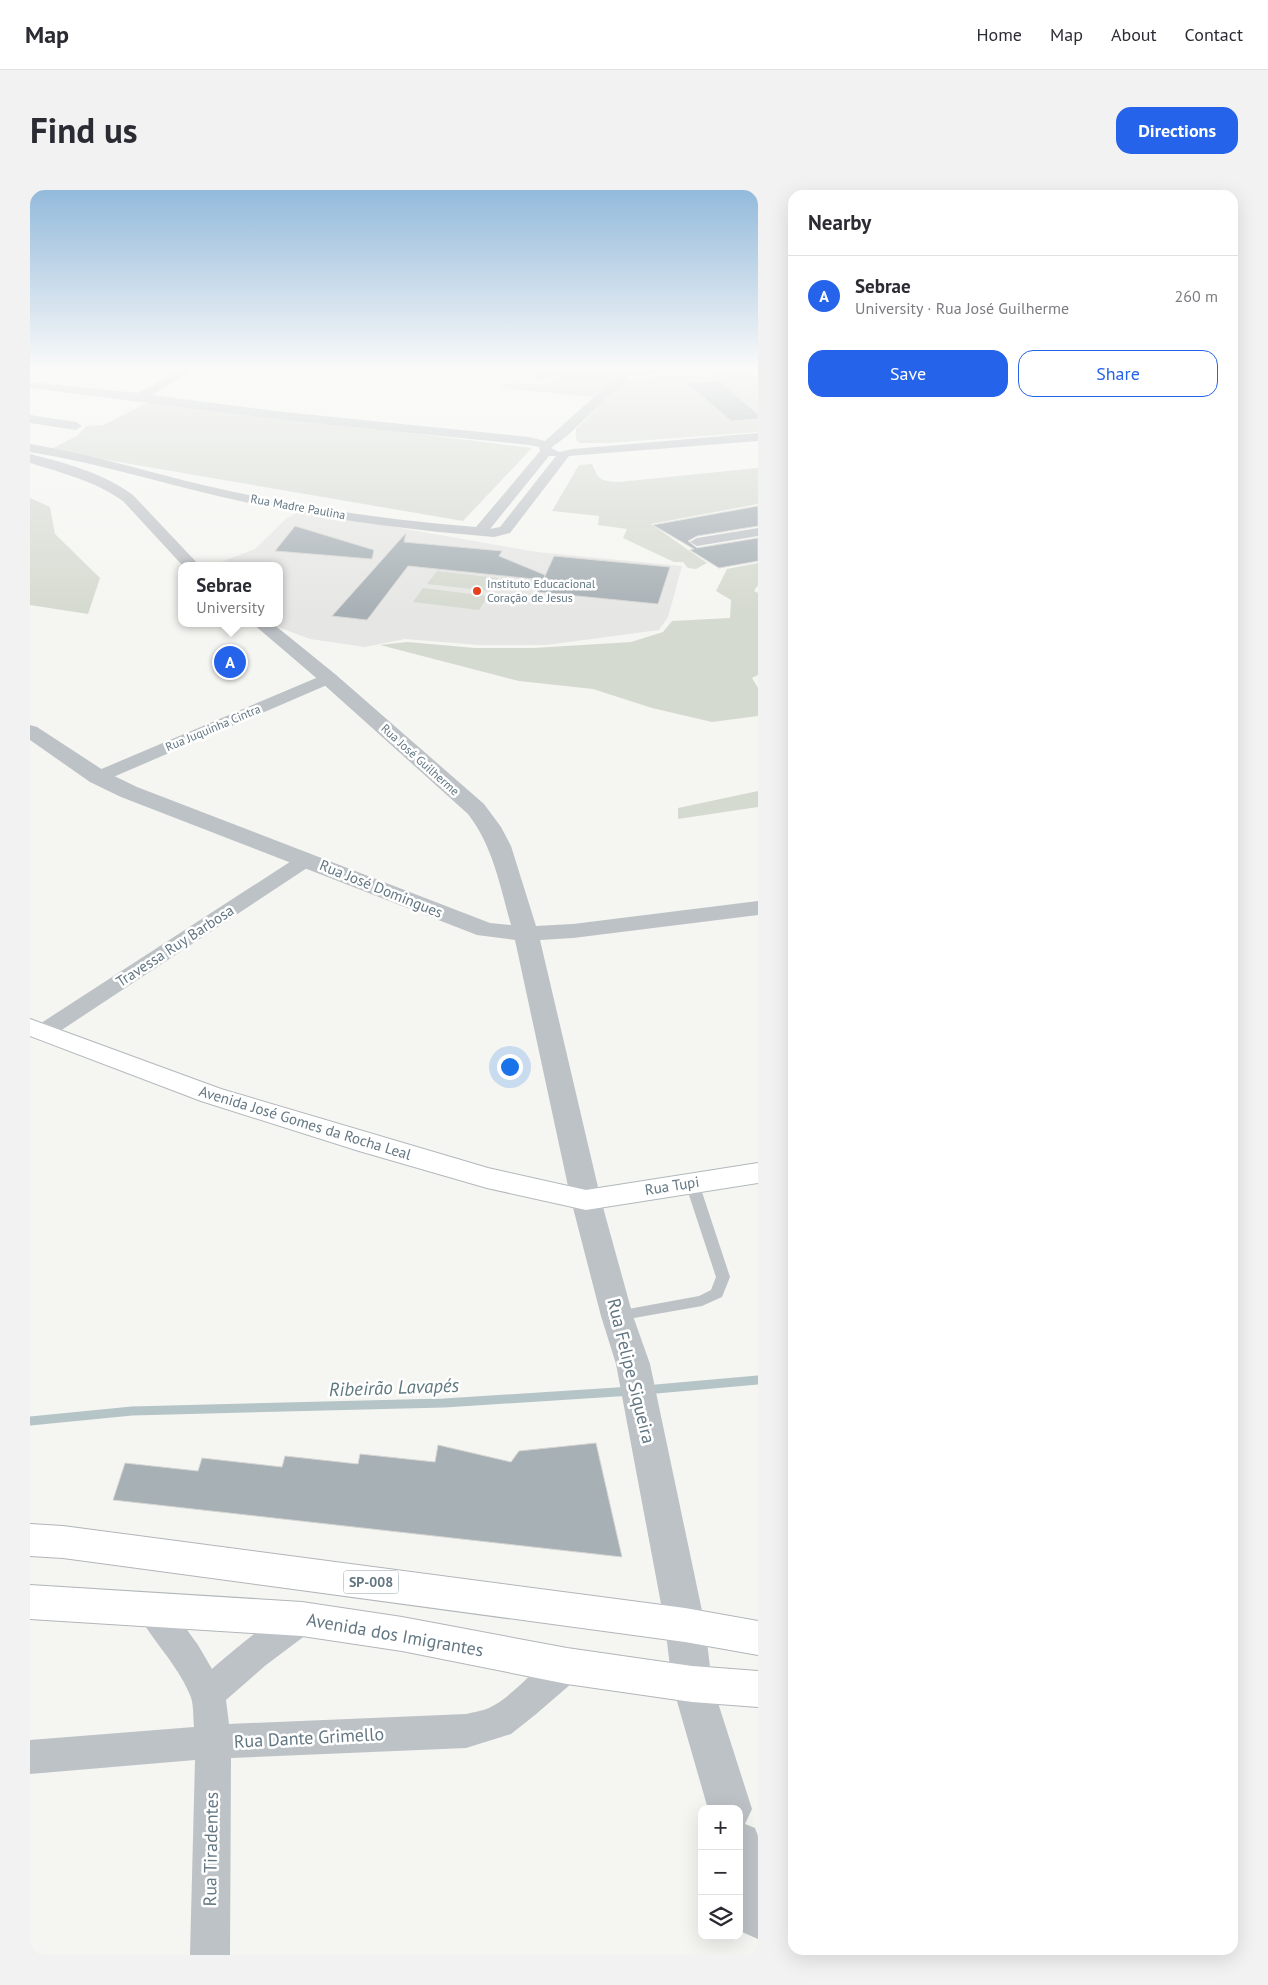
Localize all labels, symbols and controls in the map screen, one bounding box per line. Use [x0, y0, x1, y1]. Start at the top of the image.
text: Map [25, 19, 69, 50]
text: Home [976, 23, 1022, 46]
text: Map [1050, 23, 1083, 46]
text: About [1111, 23, 1157, 46]
text: Contact [1185, 23, 1243, 46]
text: Find us [30, 107, 138, 153]
button: Directions [1116, 107, 1238, 154]
text: Nearby [808, 209, 871, 236]
text: Sebrae [855, 274, 911, 298]
text: A [819, 286, 829, 306]
text: 260 m [1175, 286, 1218, 306]
text: University · Rua José Guilherme [855, 298, 1069, 318]
button: Save [808, 350, 1008, 397]
button: Share [1018, 350, 1218, 397]
street label: Rua Madre Paulina [250, 491, 347, 522]
popup [178, 562, 283, 627]
text: Sebrae [196, 573, 252, 597]
place label: Instituto Educacional Coração de Jesus [487, 576, 596, 605]
marker: Instituto Educacional Coração de Jesus [471, 585, 483, 597]
text: University [196, 597, 265, 617]
pin: A [214, 643, 246, 681]
street label: Rua Juquinha Cintra [163, 701, 263, 754]
street label: Rua José Guilherme [378, 721, 463, 799]
street label: Rua José Domingues [317, 855, 445, 922]
street label: Travessa Ruy Barbosa [112, 900, 237, 991]
your location [497, 1054, 523, 1080]
street label: Avenida José Gomes da Rocha Leal [197, 1081, 414, 1164]
street label: Rua Tupi [643, 1172, 700, 1199]
street label: Rua Felipe Siqueira [602, 1296, 661, 1446]
water label: Ribeirão Lavapés [328, 1373, 460, 1401]
road number: SP-008 [344, 1570, 398, 1594]
street label: Avenida dos Imigrantes [305, 1608, 485, 1661]
street label: Rua Dante Grimello [233, 1722, 385, 1753]
street label: Rua Tiradentes [198, 1792, 223, 1906]
map controls [698, 1805, 743, 1940]
button: + [698, 1805, 743, 1850]
button: − [698, 1850, 743, 1895]
button: layers [698, 1895, 743, 1940]

